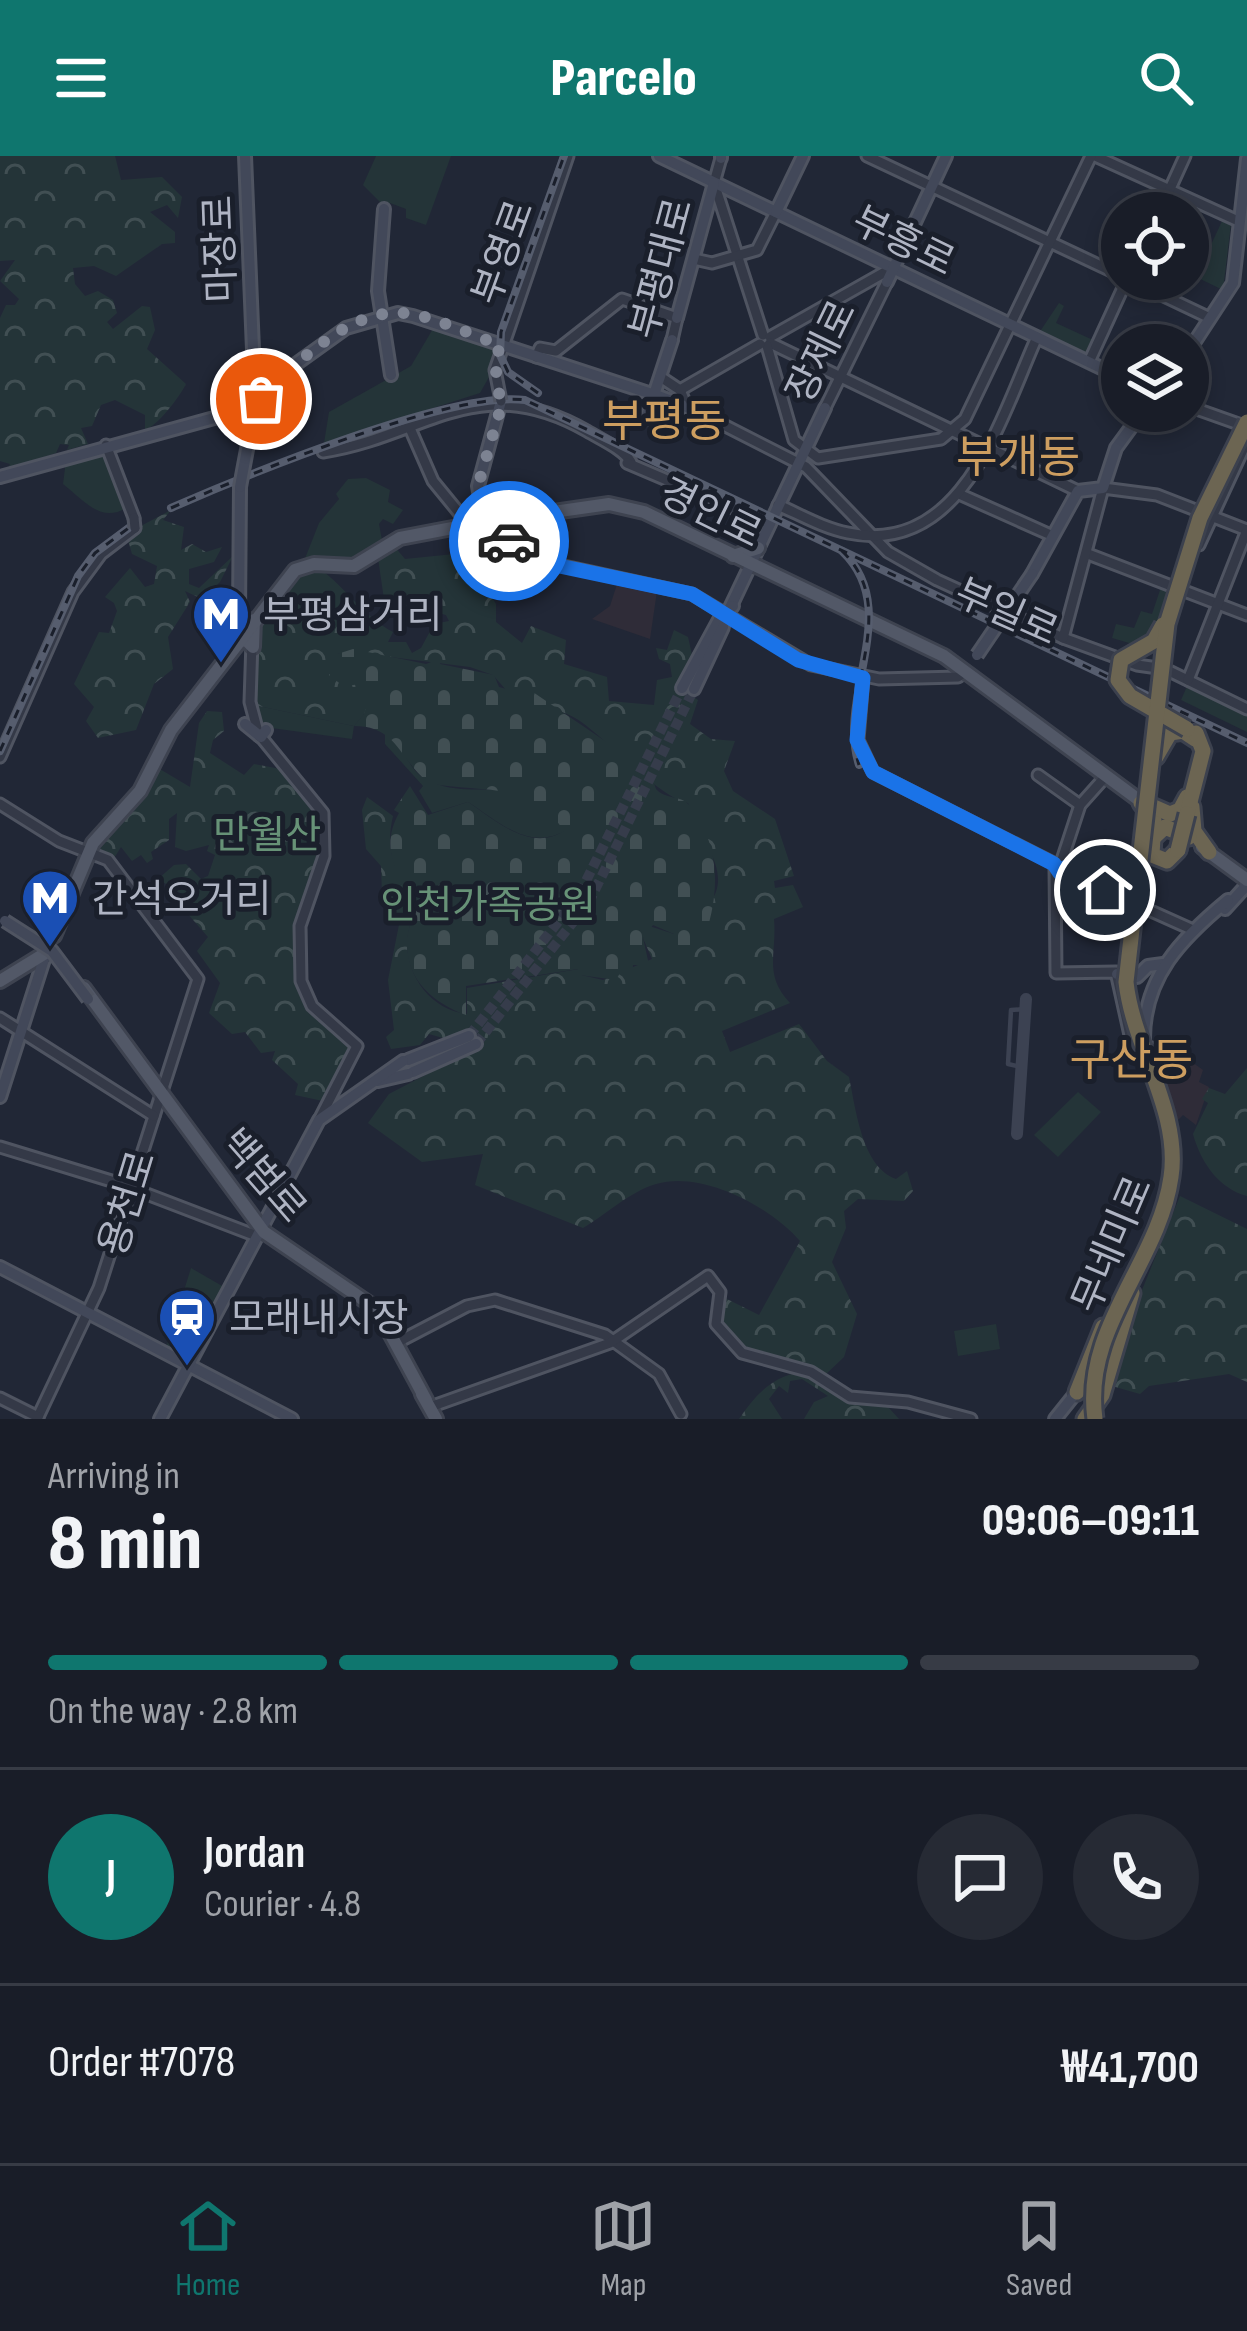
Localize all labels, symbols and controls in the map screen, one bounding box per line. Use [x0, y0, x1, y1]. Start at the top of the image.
icon: menu [48, 45, 114, 111]
icon: search [1133, 45, 1199, 111]
text: Parcelo [550, 46, 697, 111]
map controls [1101, 192, 1209, 432]
button: locate [1101, 192, 1209, 300]
street label: 부평대로 [621, 193, 704, 344]
street label: 마장로 [196, 194, 247, 304]
street label: 부영로 [464, 194, 545, 311]
street label: 부흥로 [844, 198, 962, 287]
street label: 장제로 [778, 293, 867, 411]
button: layers [1101, 324, 1209, 432]
pin [210, 348, 312, 450]
icon: bag [228, 366, 294, 432]
district label: 부평동 [602, 395, 726, 450]
district label: 부개동 [956, 431, 1080, 486]
street label: 경인로 [651, 470, 769, 559]
courier [449, 481, 569, 601]
icon: car [476, 508, 542, 574]
street label: 부일로 [947, 570, 1065, 657]
metro station icon: 부평삼거리 [190, 583, 252, 665]
place label: 부평삼거리 [263, 593, 442, 640]
park label: 만월산 [213, 813, 321, 860]
pin [1054, 839, 1156, 941]
icon: home [1072, 857, 1138, 923]
metro station icon: 간석오거리 [19, 867, 81, 949]
place label: 간석오거리 [92, 877, 271, 924]
park label: 인천가족공원 [380, 883, 596, 930]
district label: 구산동 [1069, 1034, 1193, 1089]
street label: 백범로 [209, 1121, 315, 1233]
street label: 용천로 [90, 1145, 167, 1262]
street label: 무네미로 [1064, 1170, 1163, 1320]
station icon: 모래내시장 [156, 1286, 218, 1368]
place label: 모래내시장 [229, 1296, 408, 1343]
text: Arriving in [48, 1453, 180, 1500]
text: 09:06–09:11 [982, 1494, 1199, 1549]
text: 8 min [48, 1498, 202, 1591]
text: On the way · 2.8 km [48, 1688, 298, 1735]
button: chat [917, 1814, 1043, 1940]
button: phone [1073, 1814, 1199, 1940]
text: Jordan [204, 1826, 305, 1881]
text: J [106, 1849, 116, 1904]
text: Courier · 4.8 [204, 1881, 361, 1928]
text: Order #7078 [48, 2035, 235, 2090]
text: ₩41,700 [1062, 2041, 1199, 2096]
tab: Home [175, 2193, 241, 2305]
tab: Map [590, 2193, 656, 2305]
tab: Saved [1006, 2193, 1072, 2305]

